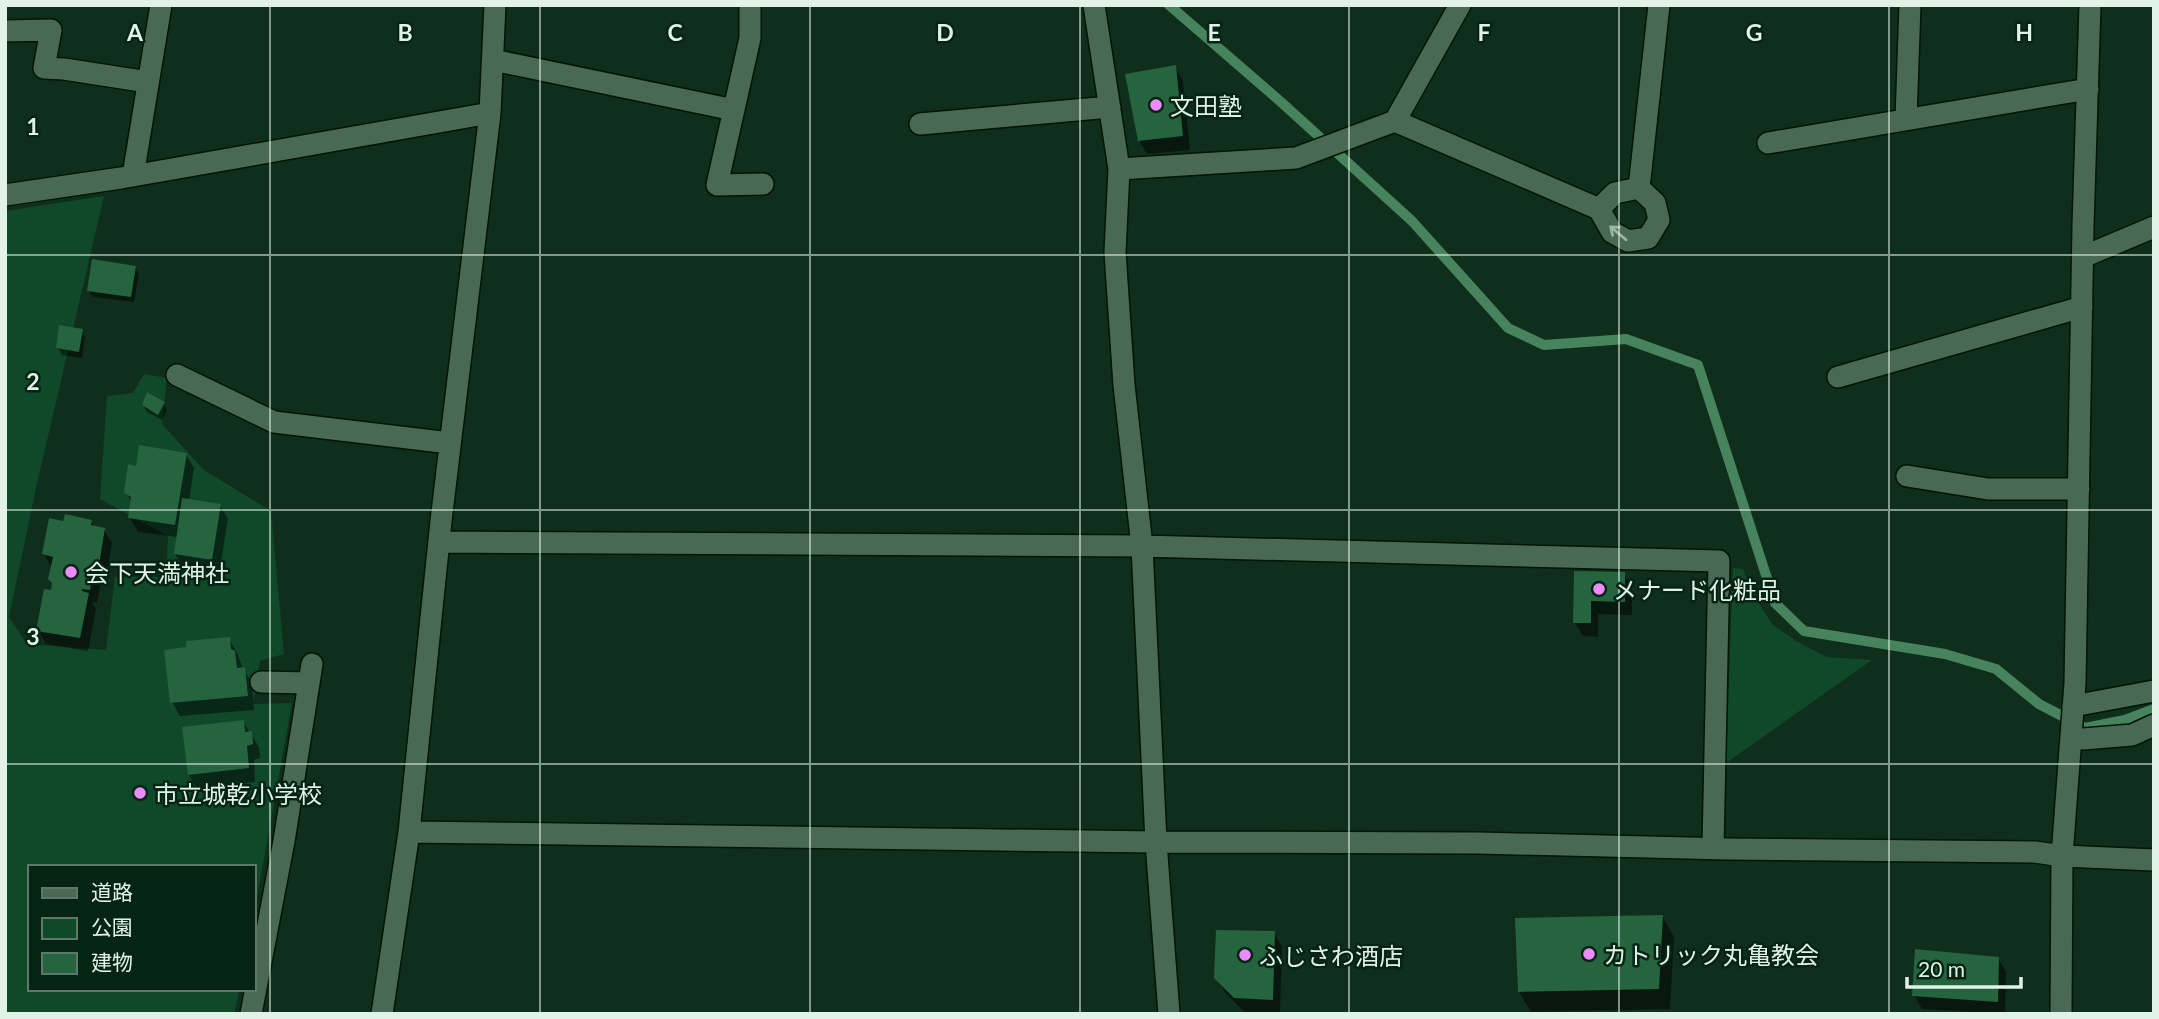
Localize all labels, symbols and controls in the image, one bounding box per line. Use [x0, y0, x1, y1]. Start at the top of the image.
text: A [126, 18, 144, 46]
text: B [397, 18, 413, 46]
text: C [667, 18, 683, 46]
text: D [936, 18, 954, 46]
text: E [1207, 18, 1221, 46]
text: F [1477, 18, 1491, 46]
text: G [1746, 18, 1762, 46]
text: H [2015, 18, 2033, 46]
place label: 文田塾 [1170, 91, 1242, 120]
marker: 文田塾 [1148, 97, 1164, 113]
text: 1 [26, 112, 40, 140]
one-way arrow [1609, 225, 1627, 241]
text: 2 [26, 367, 40, 395]
place label: 会下天満神社 [85, 558, 229, 587]
marker: 会下天満神社 [63, 564, 79, 580]
place label: メナード化粧品 [1613, 575, 1781, 604]
marker: メナード化粧品 [1591, 581, 1607, 597]
text: 3 [26, 622, 40, 650]
place label: 市立城乾小学校 [154, 779, 322, 808]
marker: 市立城乾小学校 [132, 785, 148, 801]
legend [28, 865, 256, 991]
text: 道路 [91, 879, 133, 904]
text: 公園 [91, 914, 133, 939]
place label: カトリック丸亀教会 [1603, 940, 1819, 969]
place label: ふじさわ酒店 [1259, 941, 1403, 970]
marker: カトリック丸亀教会 [1581, 946, 1597, 962]
scale bar [1907, 946, 2021, 990]
marker: ふじさわ酒店 [1237, 947, 1253, 963]
text: 建物 [91, 949, 133, 974]
text: 20 m [1918, 956, 1965, 981]

